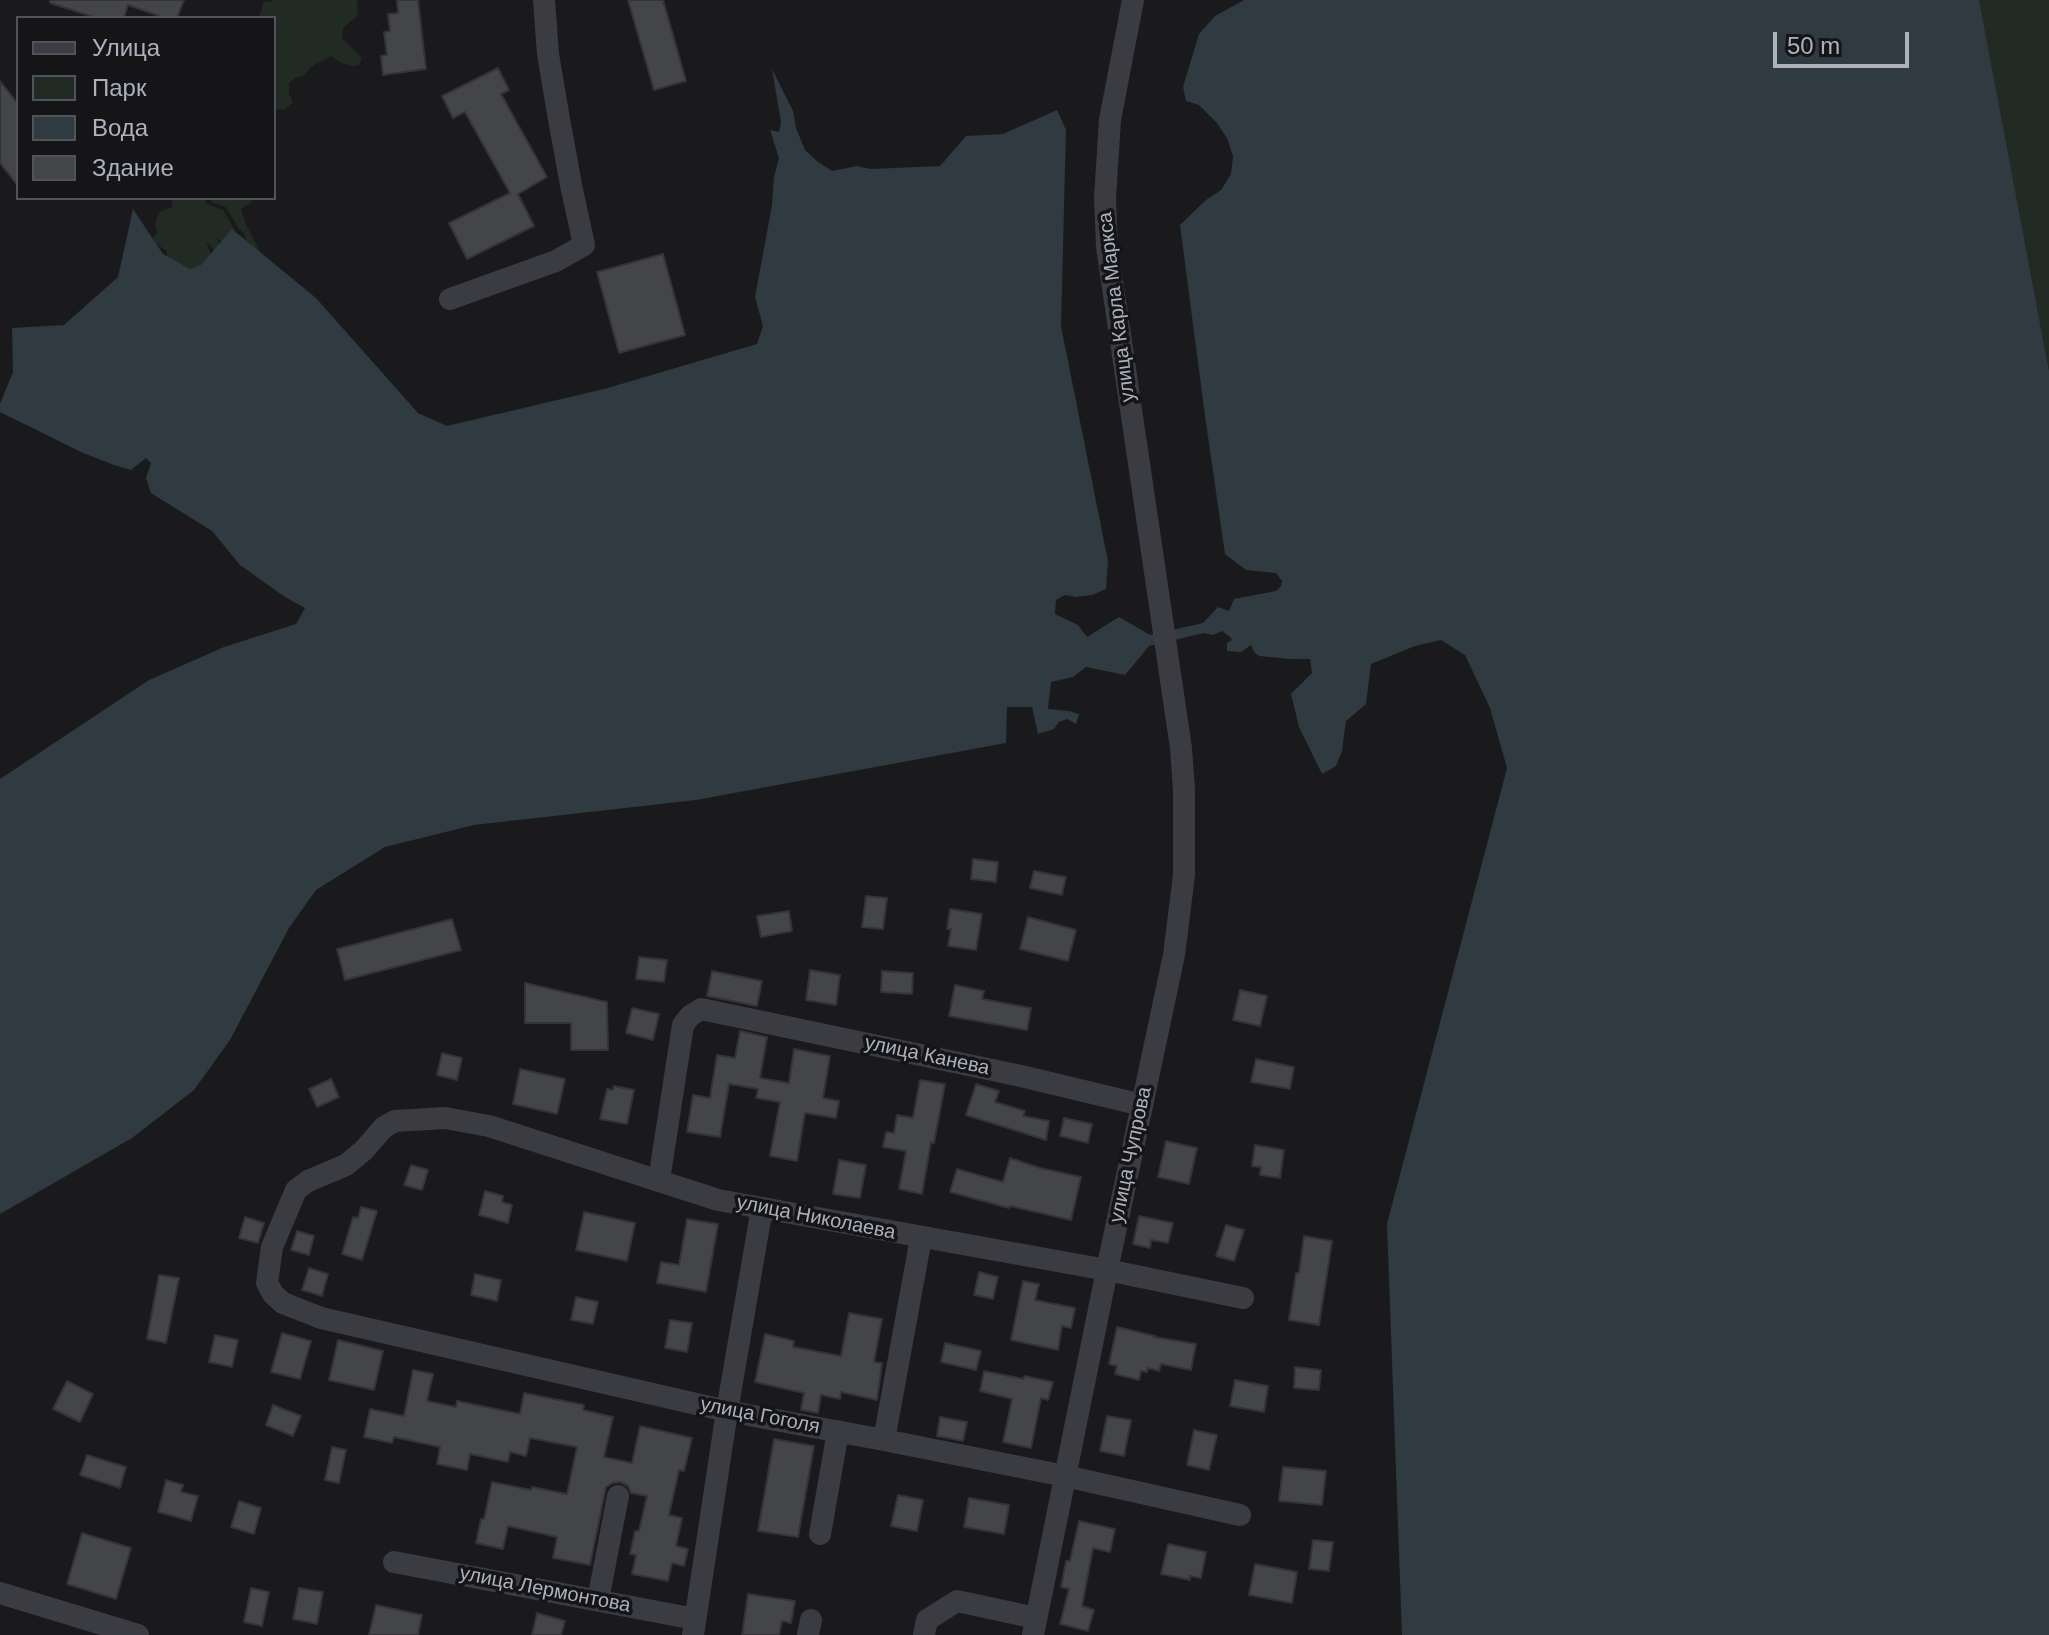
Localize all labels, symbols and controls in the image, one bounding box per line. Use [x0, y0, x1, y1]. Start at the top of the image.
legend [16, 16, 276, 200]
scale bar [1777, 16, 1913, 66]
text: 50 m [1787, 32, 1840, 59]
text: Улица [92, 34, 160, 61]
text: Парк [92, 74, 146, 101]
text: Вода [92, 114, 148, 141]
text: Здание [92, 154, 174, 181]
street label: улица Карла Маркса [1093, 211, 1141, 403]
street label: улица Канева [862, 1031, 992, 1081]
street label: улица Чупрова [1105, 1085, 1157, 1225]
street label: улица Николаева [735, 1191, 897, 1245]
street label: улица Гоголя [698, 1393, 822, 1439]
street label: улица Лермонтова [458, 1562, 632, 1618]

